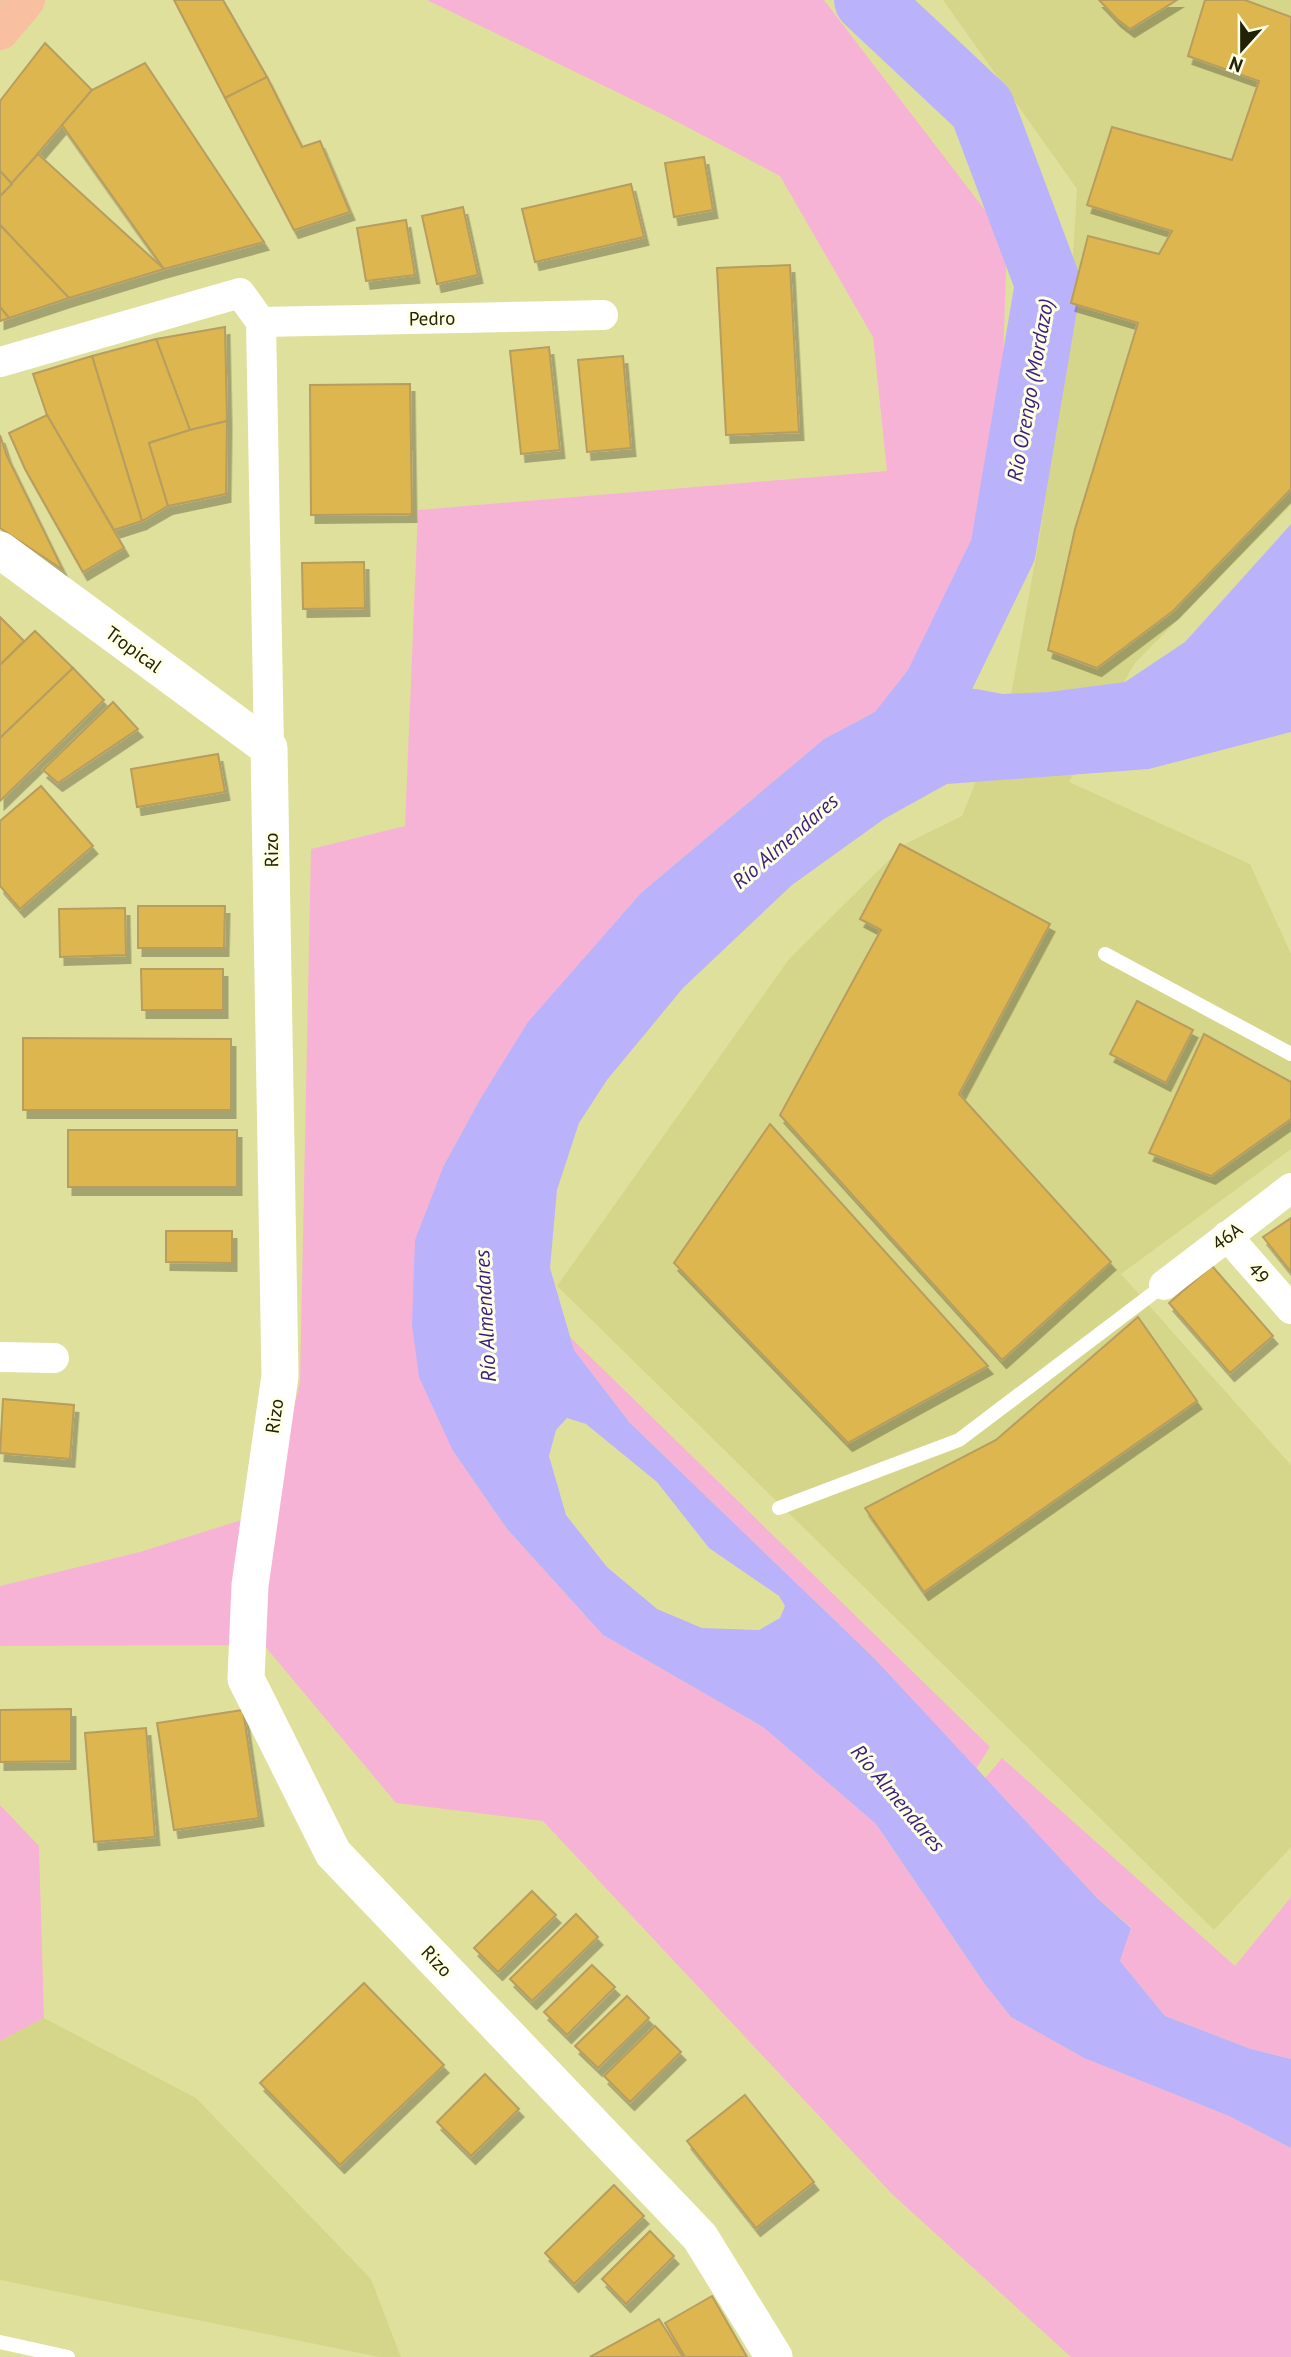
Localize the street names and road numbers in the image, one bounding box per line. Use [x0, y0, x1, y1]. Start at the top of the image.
street label: Pedro [409, 306, 455, 330]
street label: Tropical [101, 620, 167, 678]
street label: Rizo [259, 832, 283, 868]
street label: 46A [1207, 1217, 1247, 1255]
street label: 49 [1243, 1257, 1275, 1289]
street label: Rizo [260, 1397, 288, 1435]
street label: Rizo [416, 1940, 458, 1982]

